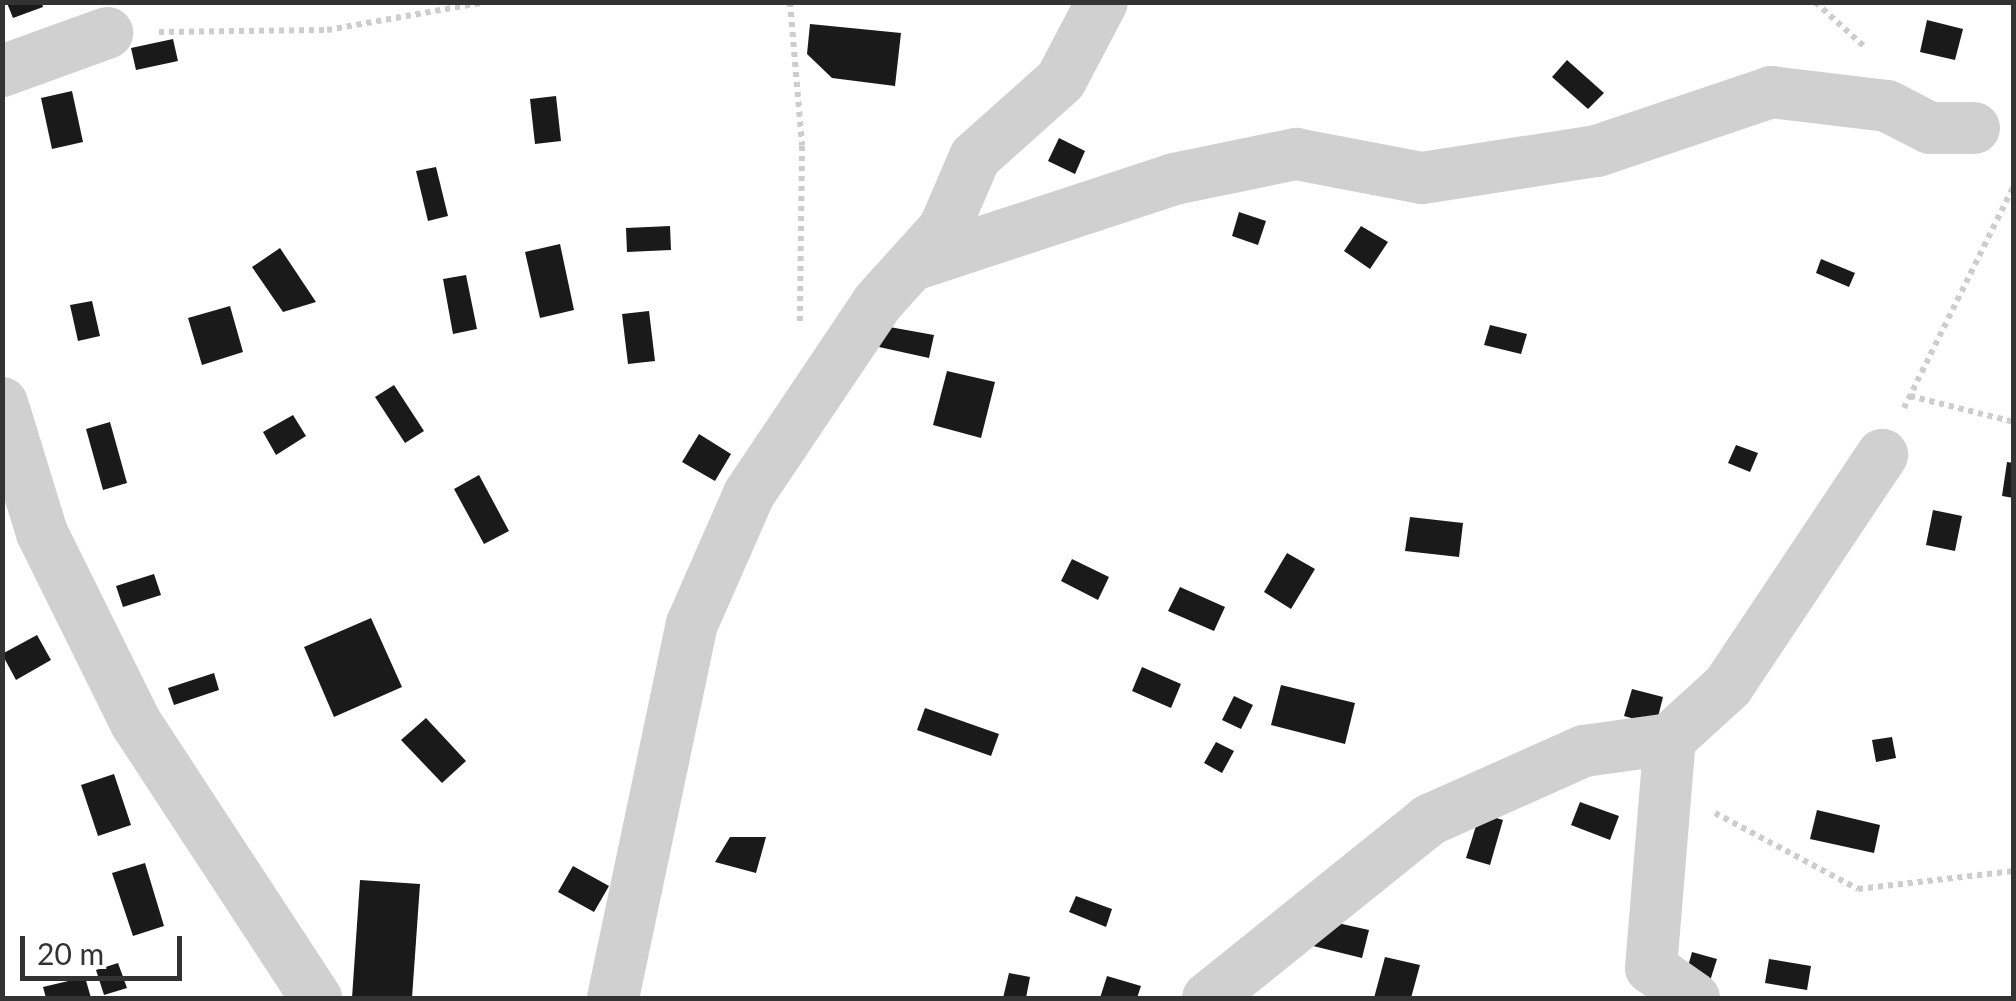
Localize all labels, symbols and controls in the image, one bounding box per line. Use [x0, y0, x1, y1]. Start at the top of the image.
scale bar [25, 916, 188, 978]
text: 20 m [37, 935, 104, 971]

